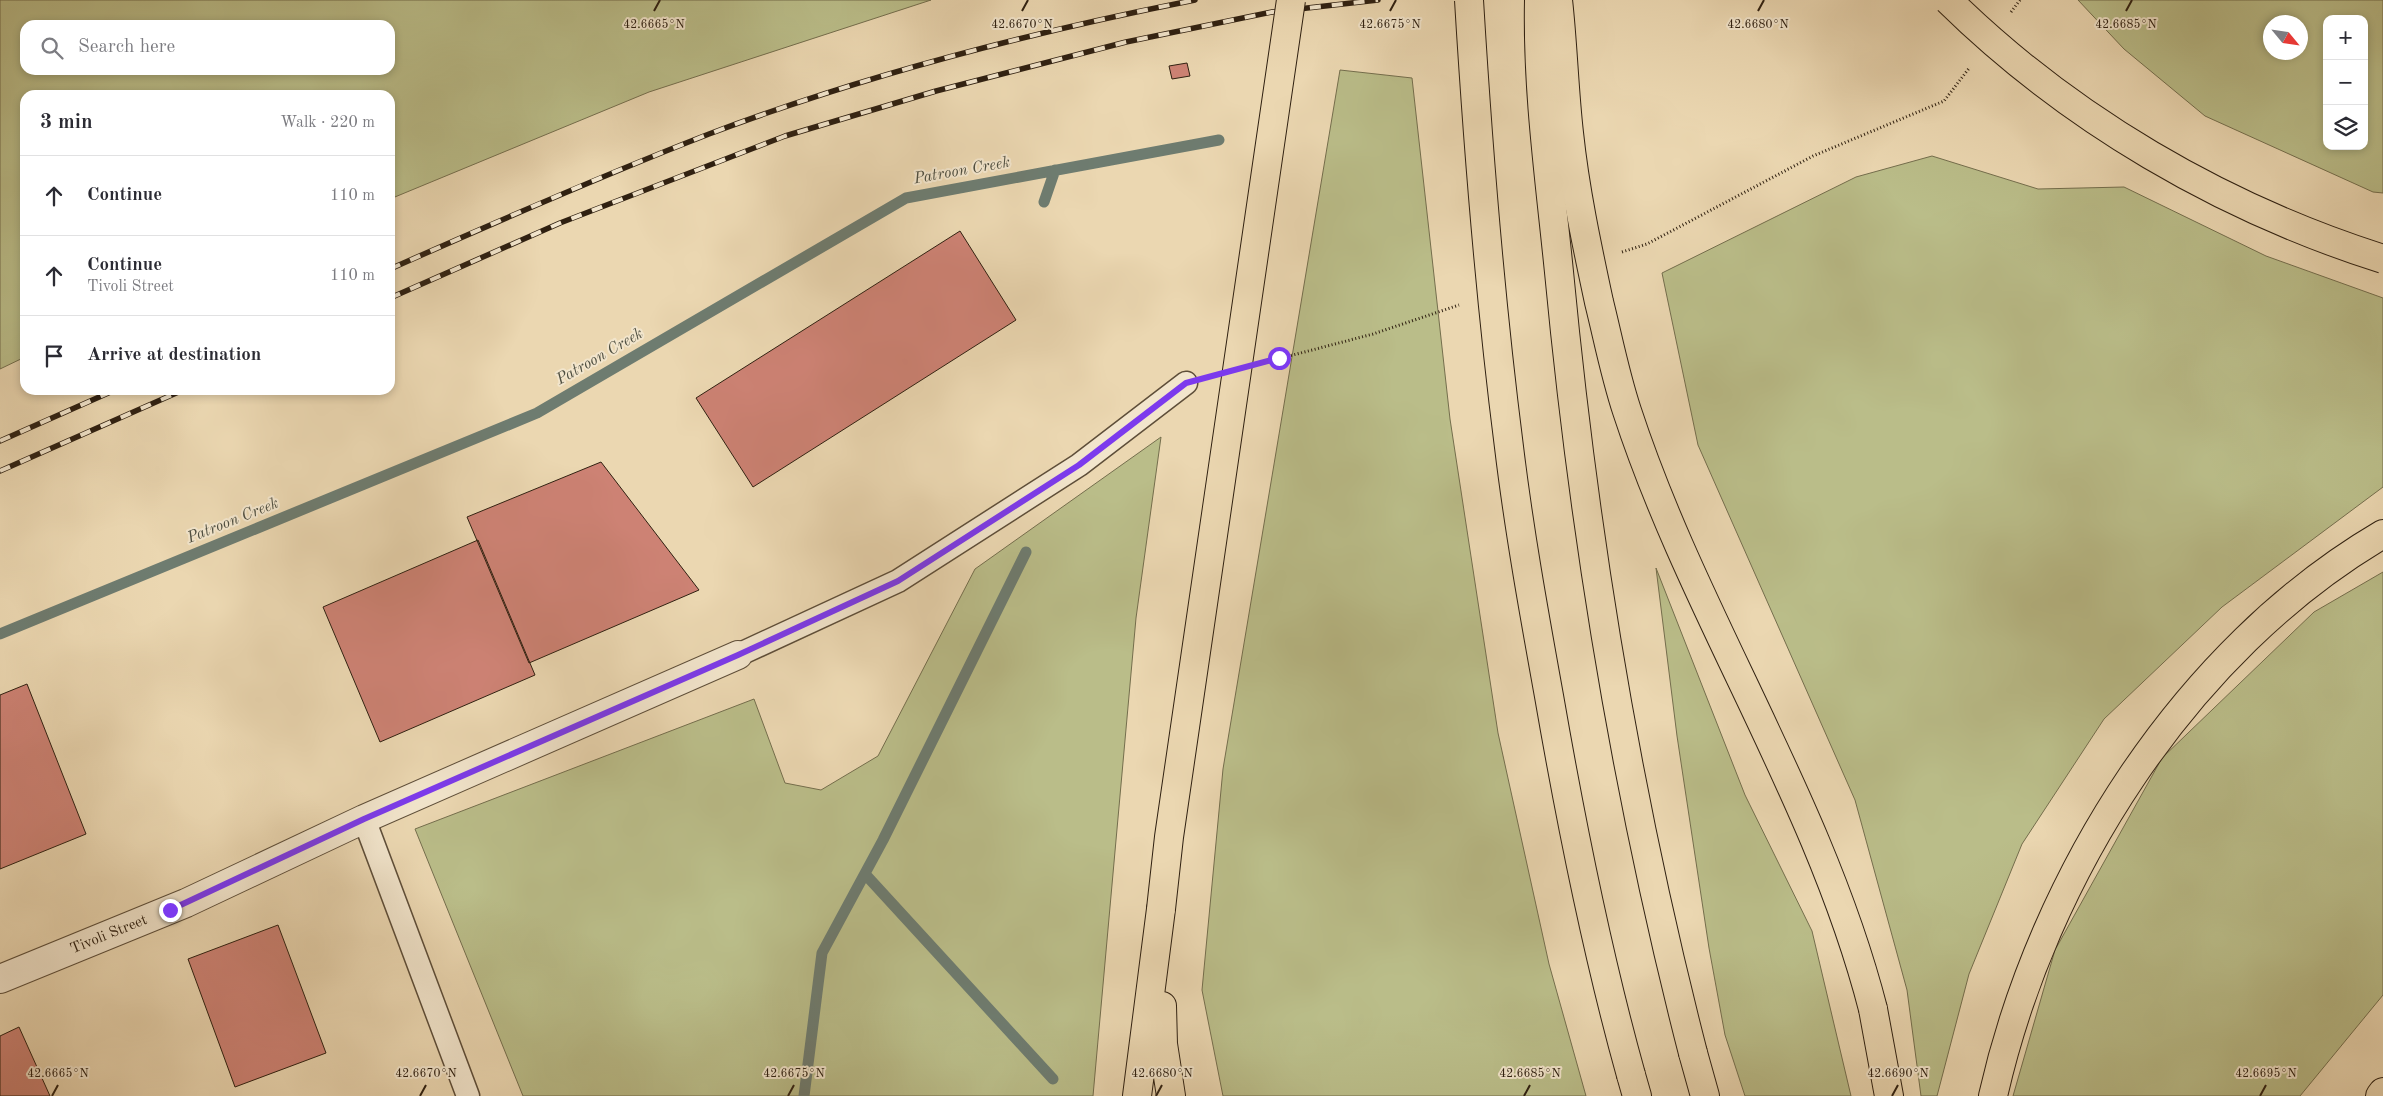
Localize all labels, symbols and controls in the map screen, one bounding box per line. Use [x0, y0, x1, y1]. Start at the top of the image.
north arrow [2263, 15, 2308, 60]
map controls [2323, 15, 2368, 150]
button: + [2323, 15, 2368, 60]
text: 42.6665°N [623, 18, 685, 31]
text: 42.6675°N [1359, 18, 1421, 31]
text: 42.6685°N [2095, 18, 2157, 31]
text: 42.6670°N [991, 19, 1053, 31]
text: 42.6680°N [1727, 19, 1789, 31]
search box [20, 20, 395, 75]
icon: search [38, 34, 66, 62]
text: Search here [78, 38, 175, 57]
button: − [2323, 60, 2368, 105]
button: layers [2323, 105, 2368, 150]
text: 3 min [40, 112, 93, 133]
text: Walk · 220 m [280, 115, 375, 131]
water label: Patroon Creek [912, 155, 1011, 188]
icon: ahead [40, 182, 68, 210]
text: Continue [87, 186, 162, 205]
text: 110 m [330, 188, 375, 204]
text: Continue [87, 256, 162, 275]
icon: ahead [40, 262, 68, 290]
text: 110 m [330, 268, 375, 284]
text: Tivoli Street [87, 279, 174, 295]
water label: Patroon Creek [553, 326, 646, 389]
icon: arrive [40, 342, 68, 370]
text: Arrive at destination [87, 346, 261, 365]
route start [1268, 347, 1291, 370]
water label: Patroon Creek [184, 495, 281, 547]
route end [159, 899, 182, 922]
street label: Tivoli Street [68, 913, 150, 957]
text: 42.6665°N [27, 1067, 89, 1080]
text: 42.6675°N [763, 1067, 825, 1080]
text: 42.6685°N [1499, 1067, 1561, 1080]
text: 42.6695°N [2235, 1067, 2297, 1080]
text: 42.6670°N [395, 1068, 457, 1080]
text: 42.6680°N [1131, 1068, 1193, 1080]
text: 42.6690°N [1867, 1068, 1929, 1080]

